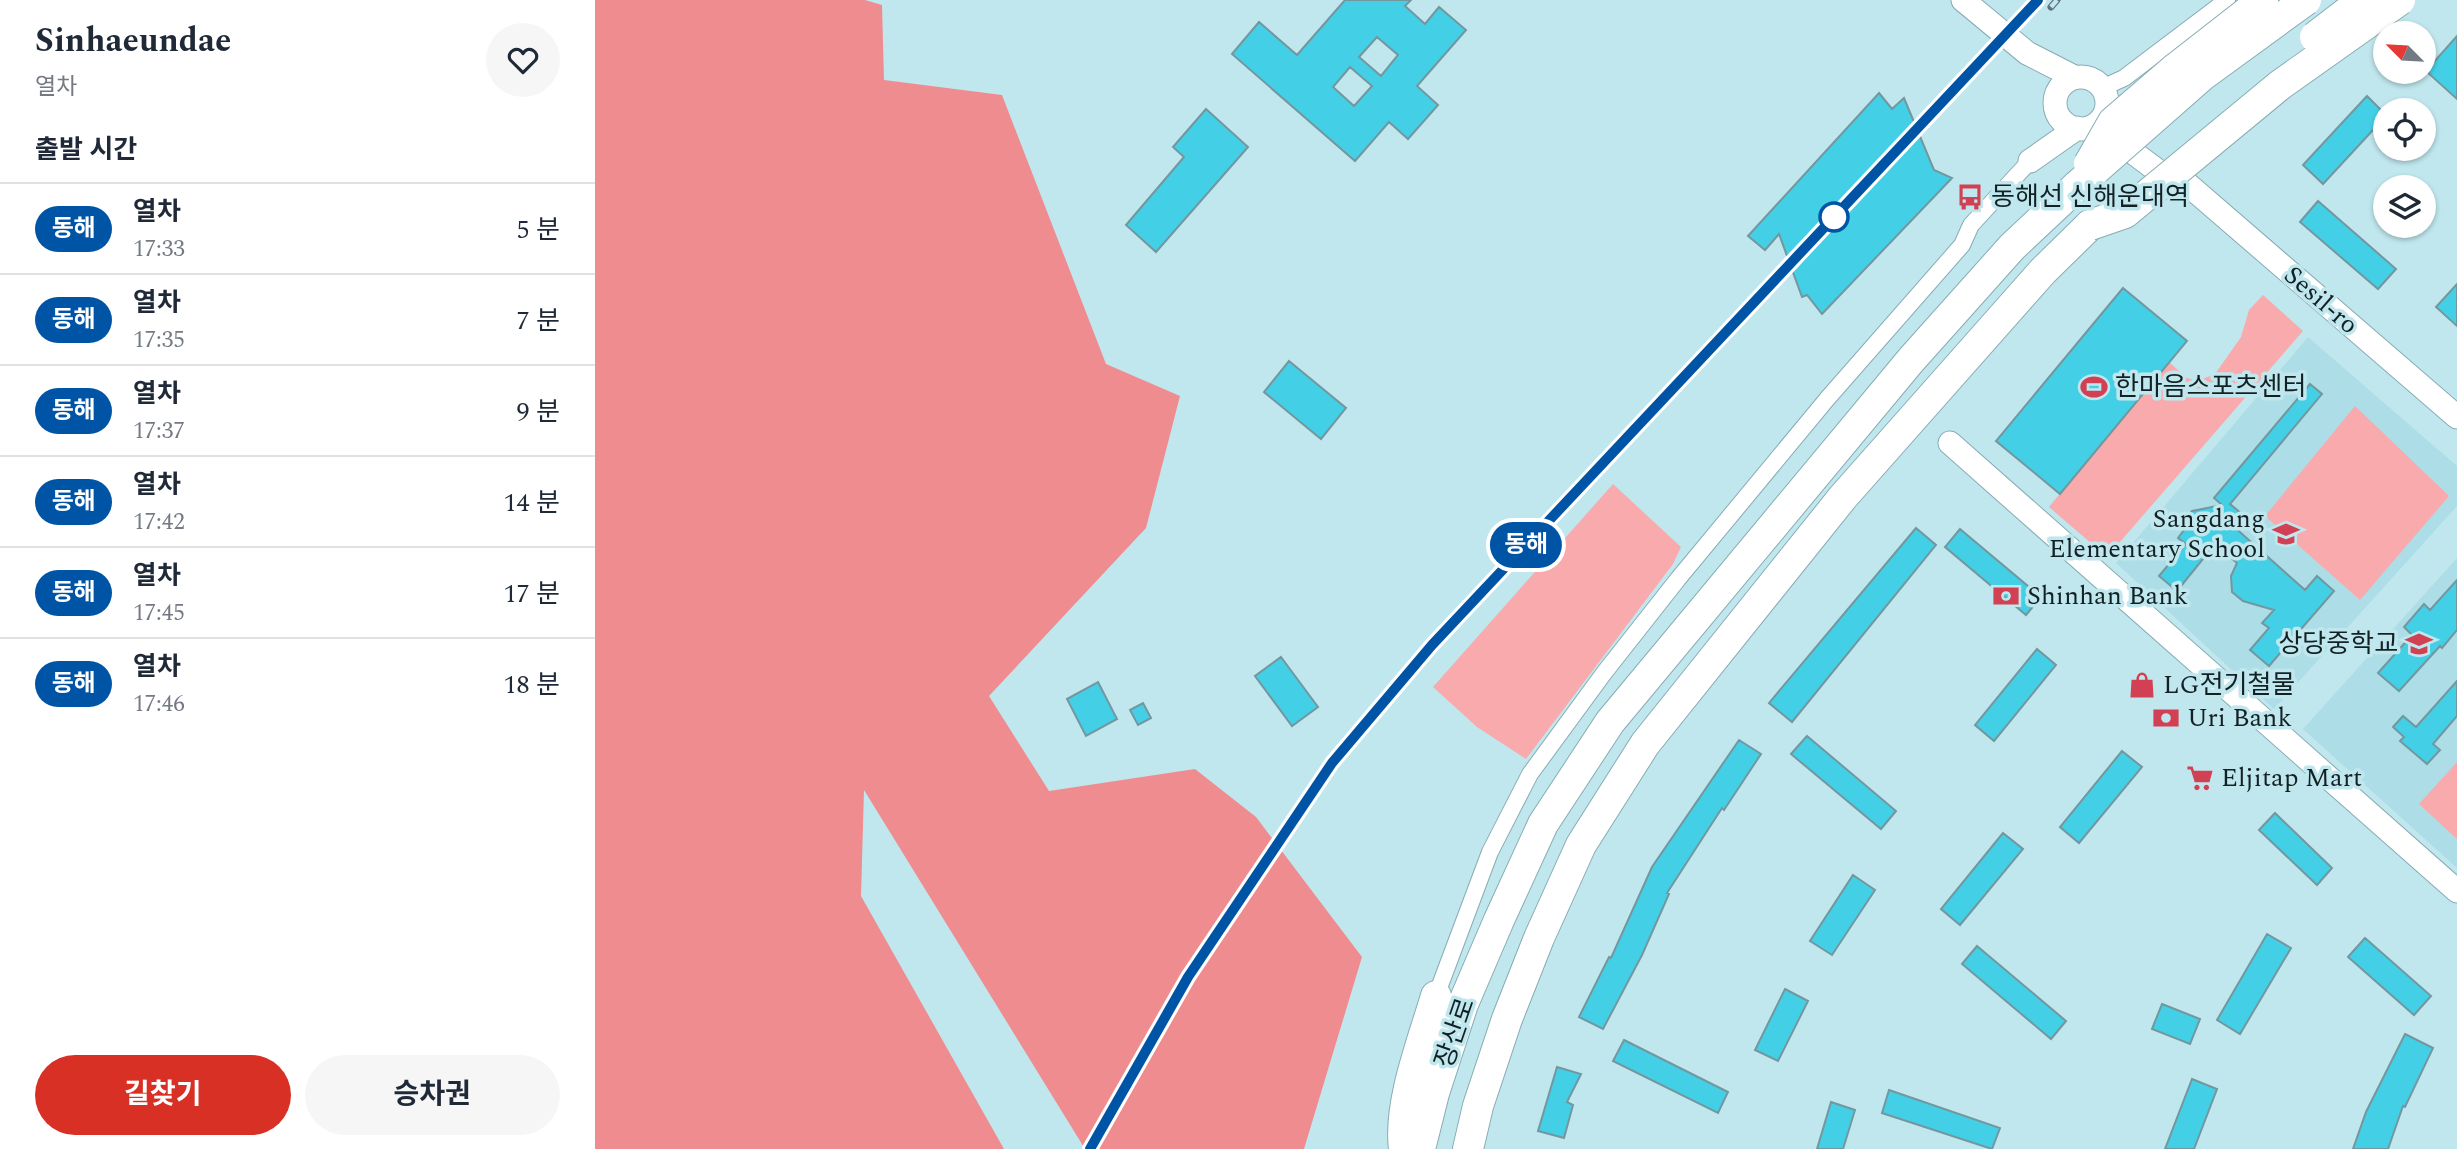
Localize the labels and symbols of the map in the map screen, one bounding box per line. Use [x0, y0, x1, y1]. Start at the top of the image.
north arrow [2373, 21, 2436, 84]
place label: 동해선 신해운대역 [1991, 177, 2189, 217]
bus stop icon: 동해선 신해운대역 [1955, 182, 1985, 212]
unlabelled marker [1819, 202, 1849, 232]
street label: Sesil-ro [2275, 256, 2367, 344]
place label: 한마음스포츠센터 [2115, 367, 2306, 407]
sports icon: 한마음스포츠센터 [2079, 372, 2109, 402]
place label: Sangdang Elementary School [2049, 499, 2265, 569]
school or university icon: Sangdang Elementary School [2271, 519, 2301, 549]
line badge: 동해 [1495, 522, 1557, 568]
place label: Shinhan Bank [2027, 576, 2188, 616]
bank icon: Shinhan Bank [1991, 581, 2021, 611]
place label: 상당중학교 [2278, 624, 2398, 664]
school or university icon: 상당중학교 [2404, 629, 2434, 659]
place label: LG전기철물 [2163, 665, 2295, 705]
shop icon: LG전기철물 [2127, 670, 2157, 700]
place label: Uri Bank [2187, 698, 2292, 738]
bank icon: Uri Bank [2151, 703, 2181, 733]
place label: Eljitap Mart [2221, 758, 2362, 798]
supermarket icon: Eljitap Mart [2185, 763, 2215, 793]
street label: 장산로 [1424, 993, 1486, 1073]

